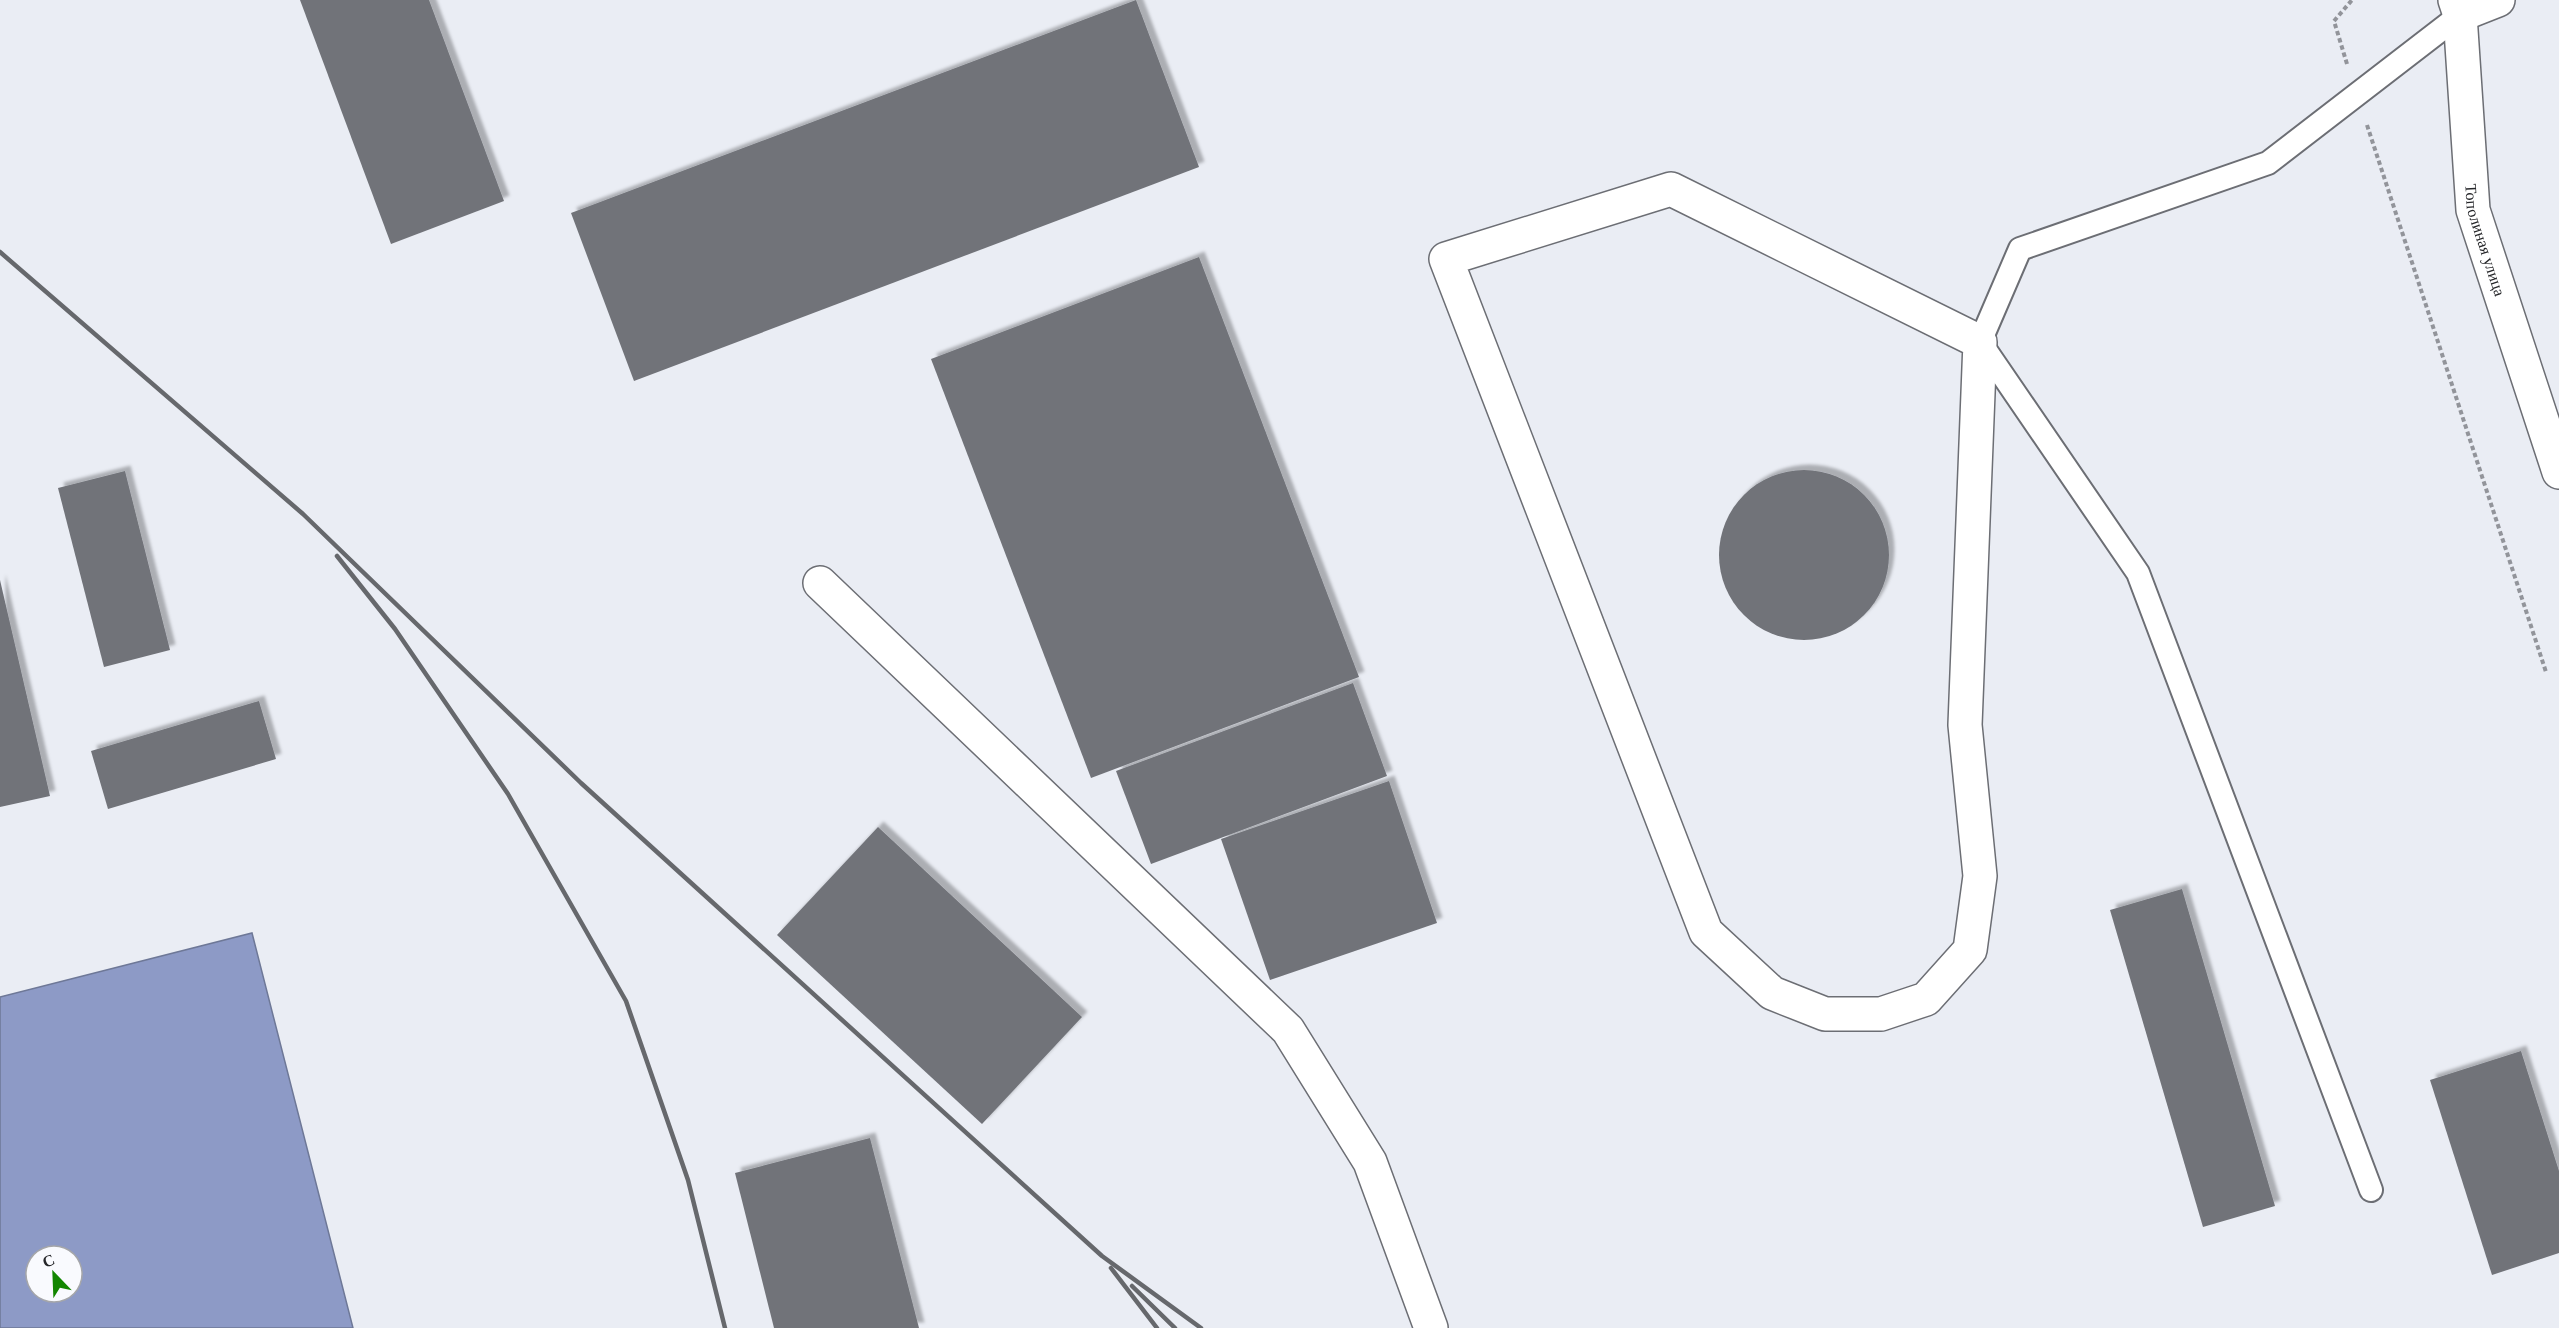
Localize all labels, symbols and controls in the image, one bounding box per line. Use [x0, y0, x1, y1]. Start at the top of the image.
street label: Тополиная улица [2463, 183, 2509, 298]
north arrow [24, 1244, 84, 1304]
text: С [40, 1251, 57, 1271]

